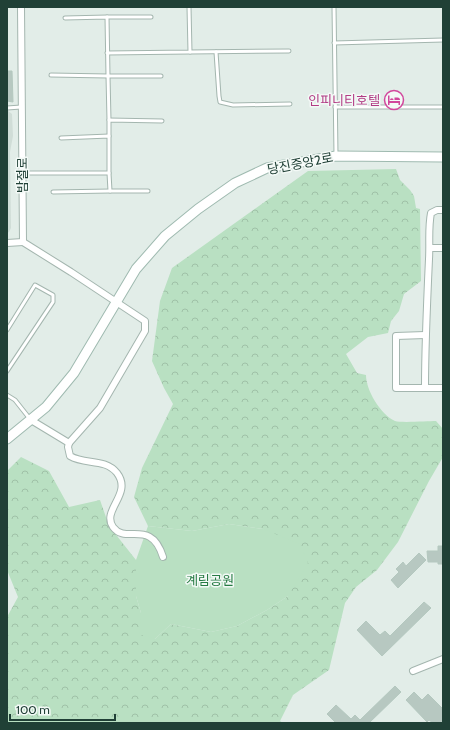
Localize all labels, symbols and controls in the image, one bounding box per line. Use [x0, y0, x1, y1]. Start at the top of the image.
hotel icon: 인피니티호텔 [383, 89, 405, 111]
place label: 인피니티호텔 [308, 92, 380, 108]
street label: 당진중앙2로 [266, 149, 334, 177]
street label: 밤절로 [14, 157, 30, 193]
park label: 계림공원 [186, 572, 234, 588]
scale bar [10, 696, 115, 722]
text: 100 m [16, 702, 50, 717]

